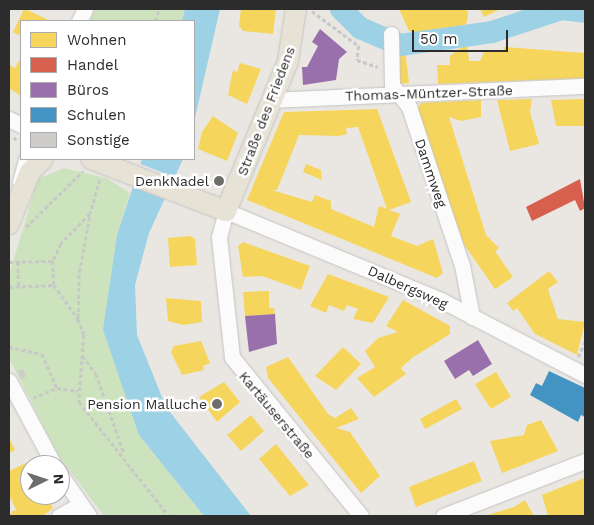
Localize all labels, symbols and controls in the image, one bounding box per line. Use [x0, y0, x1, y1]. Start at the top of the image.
legend [20, 20, 195, 160]
scale bar [414, 20, 510, 52]
text: 50 m [420, 30, 457, 48]
text: Wohnen [67, 31, 126, 49]
street label: Straße des Friedens [234, 44, 298, 178]
text: Handel [67, 56, 118, 74]
text: Büros [67, 81, 109, 99]
street label: Thomas-Müntzer-Straße [345, 82, 513, 104]
text: Schulen [67, 106, 126, 124]
text: Sonstige [67, 131, 130, 149]
street label: Dammweg [411, 136, 451, 210]
place label: DenkNadel [135, 173, 209, 189]
marker: DenkNadel [213, 175, 225, 187]
street label: Dalbergsweg [365, 262, 451, 312]
street label: Kartäuserstraße [236, 368, 318, 462]
place label: Pension Malluche [87, 396, 207, 412]
marker: Pension Malluche [211, 398, 223, 410]
north arrow [20, 455, 70, 505]
text: N [51, 473, 67, 485]

